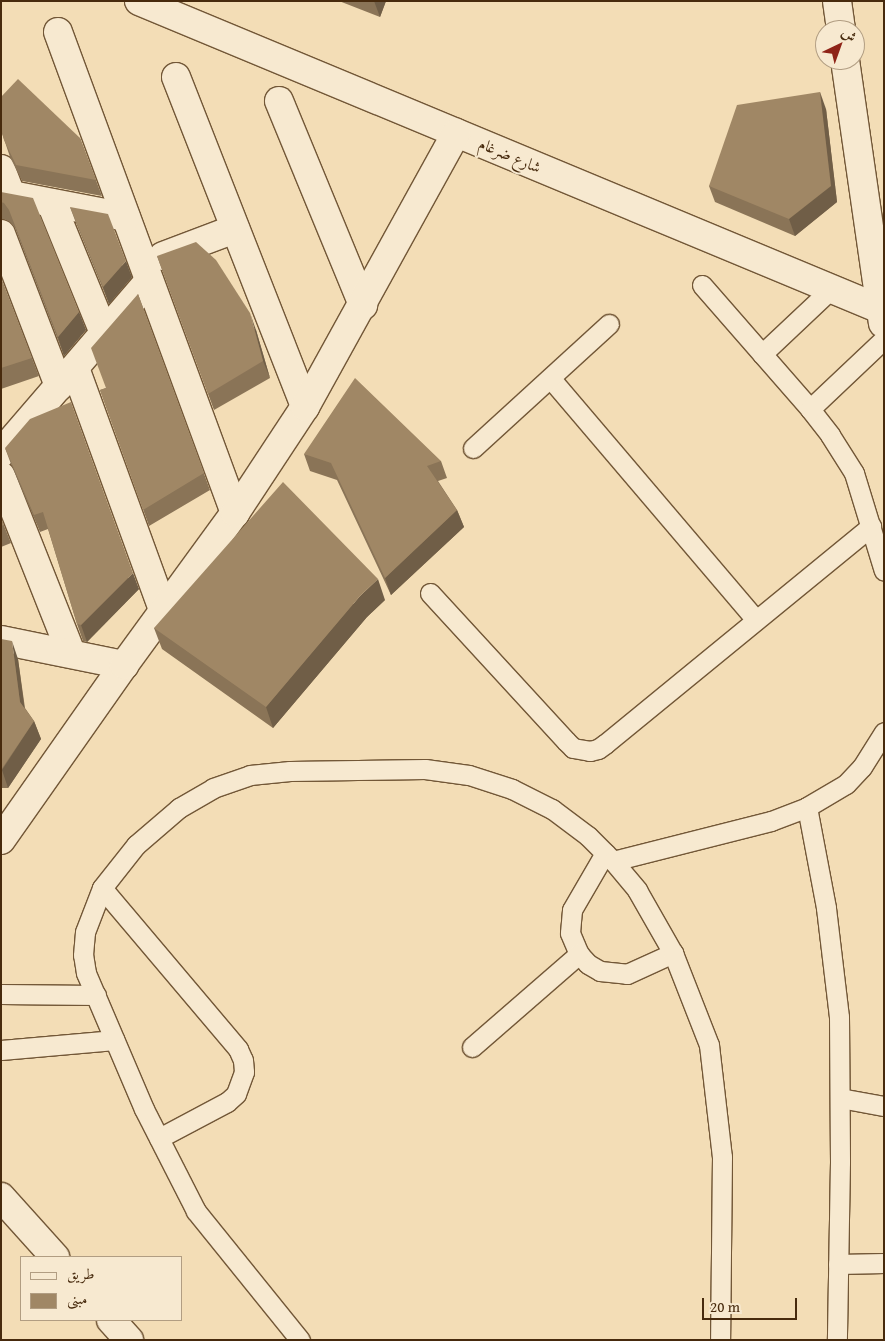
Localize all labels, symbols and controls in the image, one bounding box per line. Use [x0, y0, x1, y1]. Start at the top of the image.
north arrow [815, 20, 865, 70]
text: ش [838, 23, 861, 47]
street label: شارع ضرغام [476, 133, 544, 177]
legend [20, 1256, 182, 1321]
text: طريق [67, 1263, 94, 1284]
text: مبنى [67, 1288, 87, 1309]
scale bar [705, 1288, 800, 1320]
text: 20 m [710, 1296, 740, 1317]

